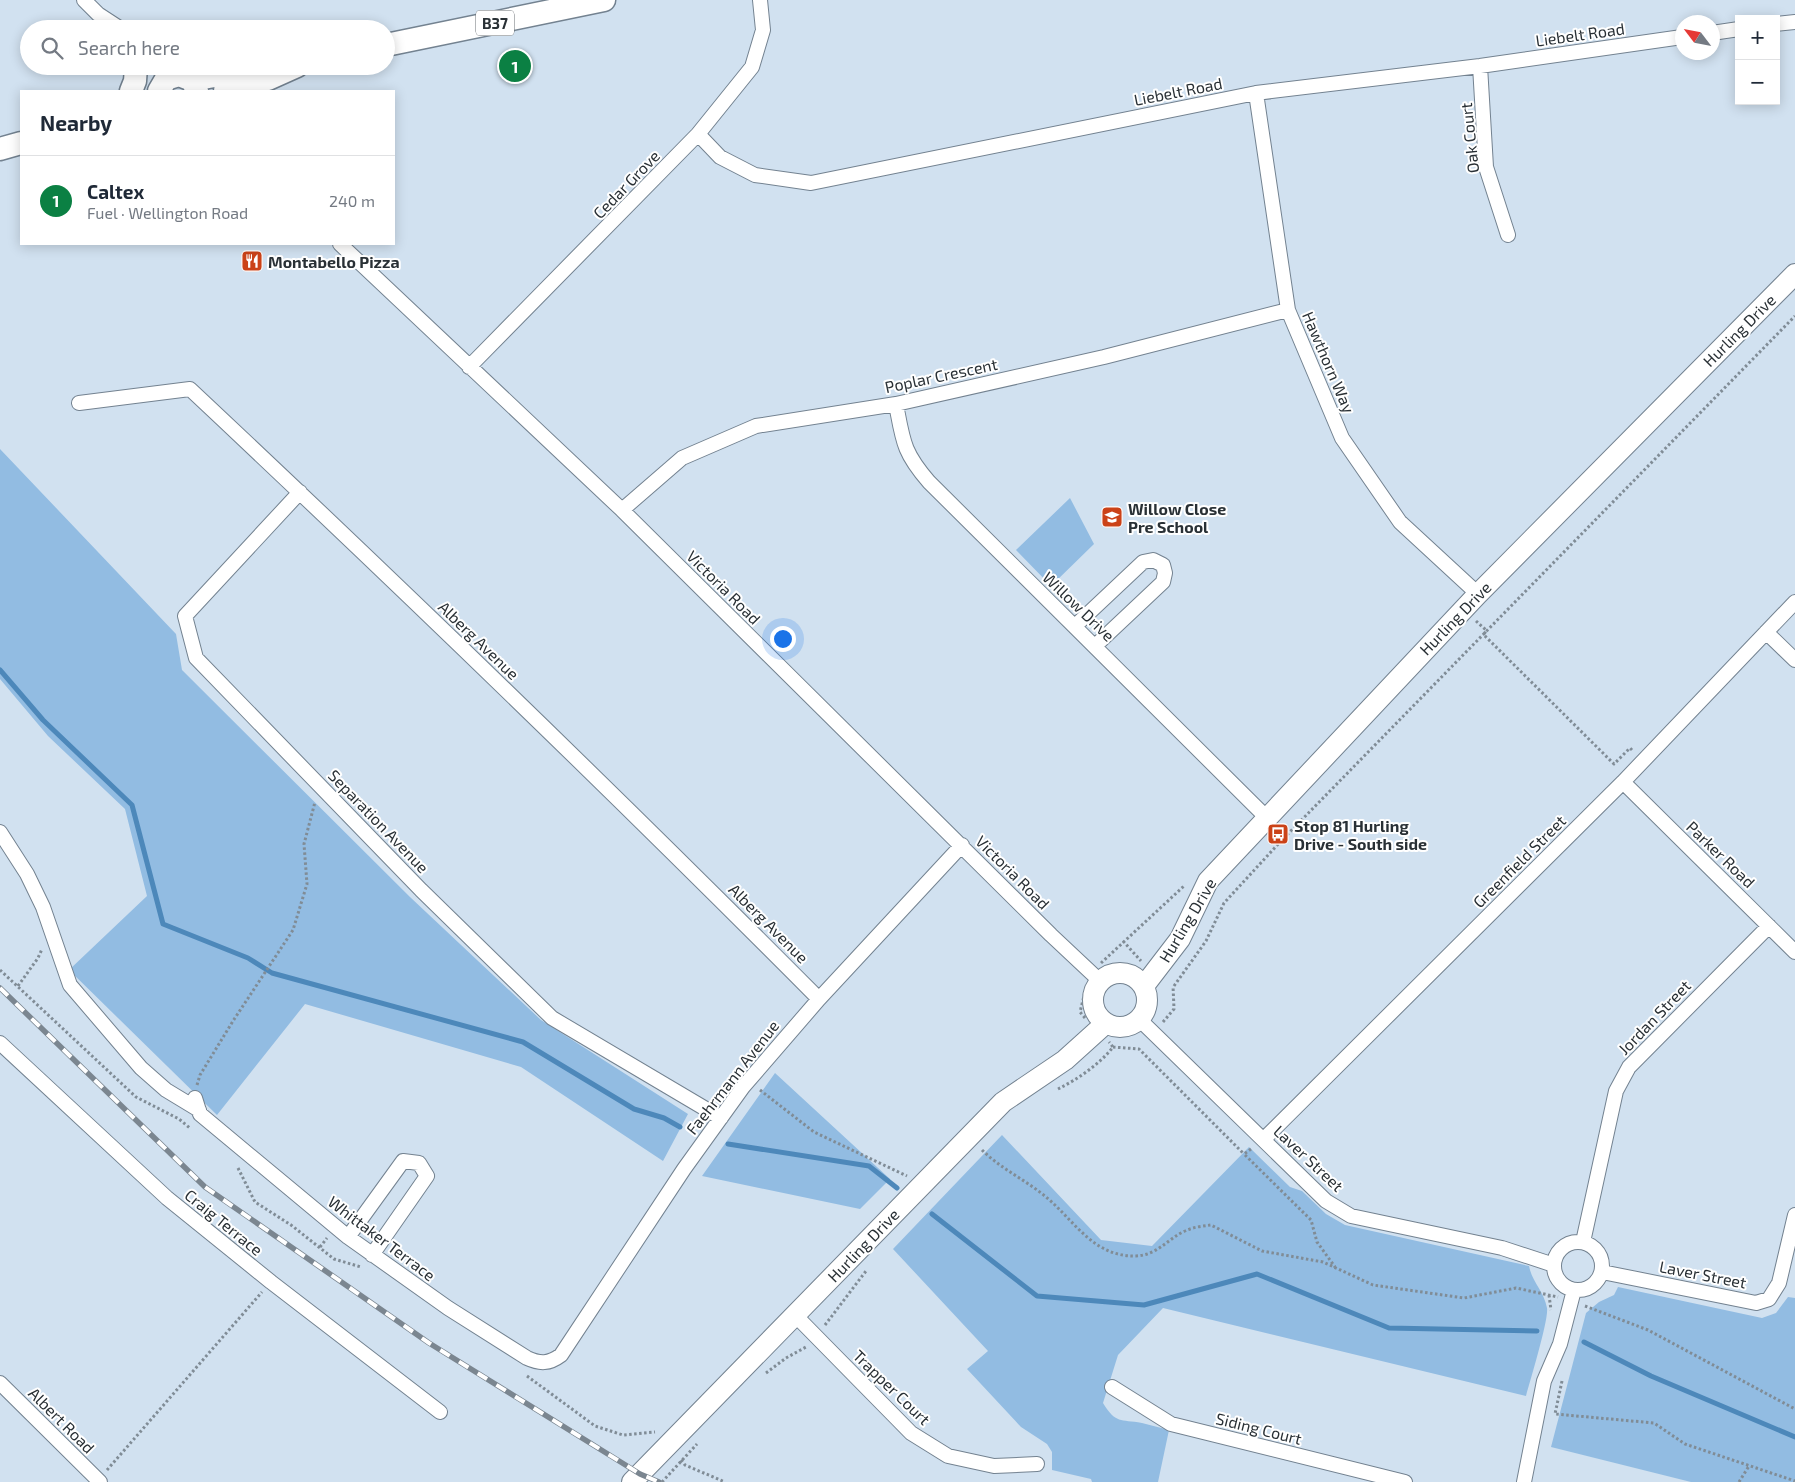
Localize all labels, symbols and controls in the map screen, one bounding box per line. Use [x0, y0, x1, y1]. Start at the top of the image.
road number: B37 [476, 10, 514, 36]
north arrow [1675, 15, 1720, 60]
map controls [1735, 15, 1780, 105]
button: + [1735, 15, 1780, 60]
street label: Liebelt Road [1534, 18, 1626, 50]
search box [20, 20, 395, 75]
icon: search [38, 34, 66, 62]
text: Search here [78, 36, 180, 59]
pin: 1 [499, 47, 531, 85]
button: − [1735, 60, 1780, 105]
street label: Liebelt Road [1132, 73, 1224, 109]
street label: Oak Court [1456, 102, 1482, 174]
text: Nearby [40, 110, 112, 135]
street label: Cedar Grove [589, 146, 663, 222]
text: Caltex [87, 180, 144, 203]
text: 1 [53, 191, 59, 210]
text: 240 m [329, 191, 375, 210]
text: Fuel · Wellington Road [87, 203, 248, 222]
restaurant icon: Montabello Pizza [240, 249, 264, 273]
place label: Montabello Pizza [268, 252, 400, 271]
street label: Hurling Drive [1699, 290, 1779, 370]
street label: Hawthorn Way [1299, 308, 1359, 416]
street label: Poplar Crescent [883, 354, 999, 396]
place label: Willow Close Pre School [1128, 499, 1226, 536]
school or university icon: Willow Close Pre School [1100, 505, 1124, 529]
street label: Victoria Road [683, 546, 765, 628]
street label: Willow Drive [1039, 567, 1119, 645]
street label: Hurling Drive [1415, 577, 1495, 659]
street label: Alberg Avenue [435, 597, 523, 683]
your location [770, 626, 796, 652]
street label: Separation Avenue [325, 765, 433, 877]
street label: Greenfield Street [1469, 811, 1569, 911]
place label: Stop 81 Hurling Drive - South side [1294, 816, 1427, 853]
street label: Parker Road [1683, 817, 1759, 891]
bus stop icon: Stop 81 Hurling Drive - South side [1266, 822, 1290, 846]
street label: Victoria Road [972, 831, 1054, 913]
street label: Hurling Drive [1154, 875, 1220, 965]
street label: Alberg Avenue [725, 879, 813, 967]
street label: Jordan Street [1614, 976, 1694, 1058]
street label: Faehrmann Avenue [682, 1016, 782, 1138]
street label: Laver Street [1270, 1121, 1348, 1195]
street label: Craig Terrace [181, 1185, 267, 1259]
street label: Whittaker Terrace [325, 1192, 439, 1284]
street label: Hurling Drive [823, 1204, 903, 1286]
street label: Laver Street [1658, 1256, 1748, 1292]
street label: Trapper Court [850, 1346, 934, 1428]
street label: Albert Road [25, 1383, 99, 1457]
street label: Siding Court [1214, 1408, 1304, 1448]

